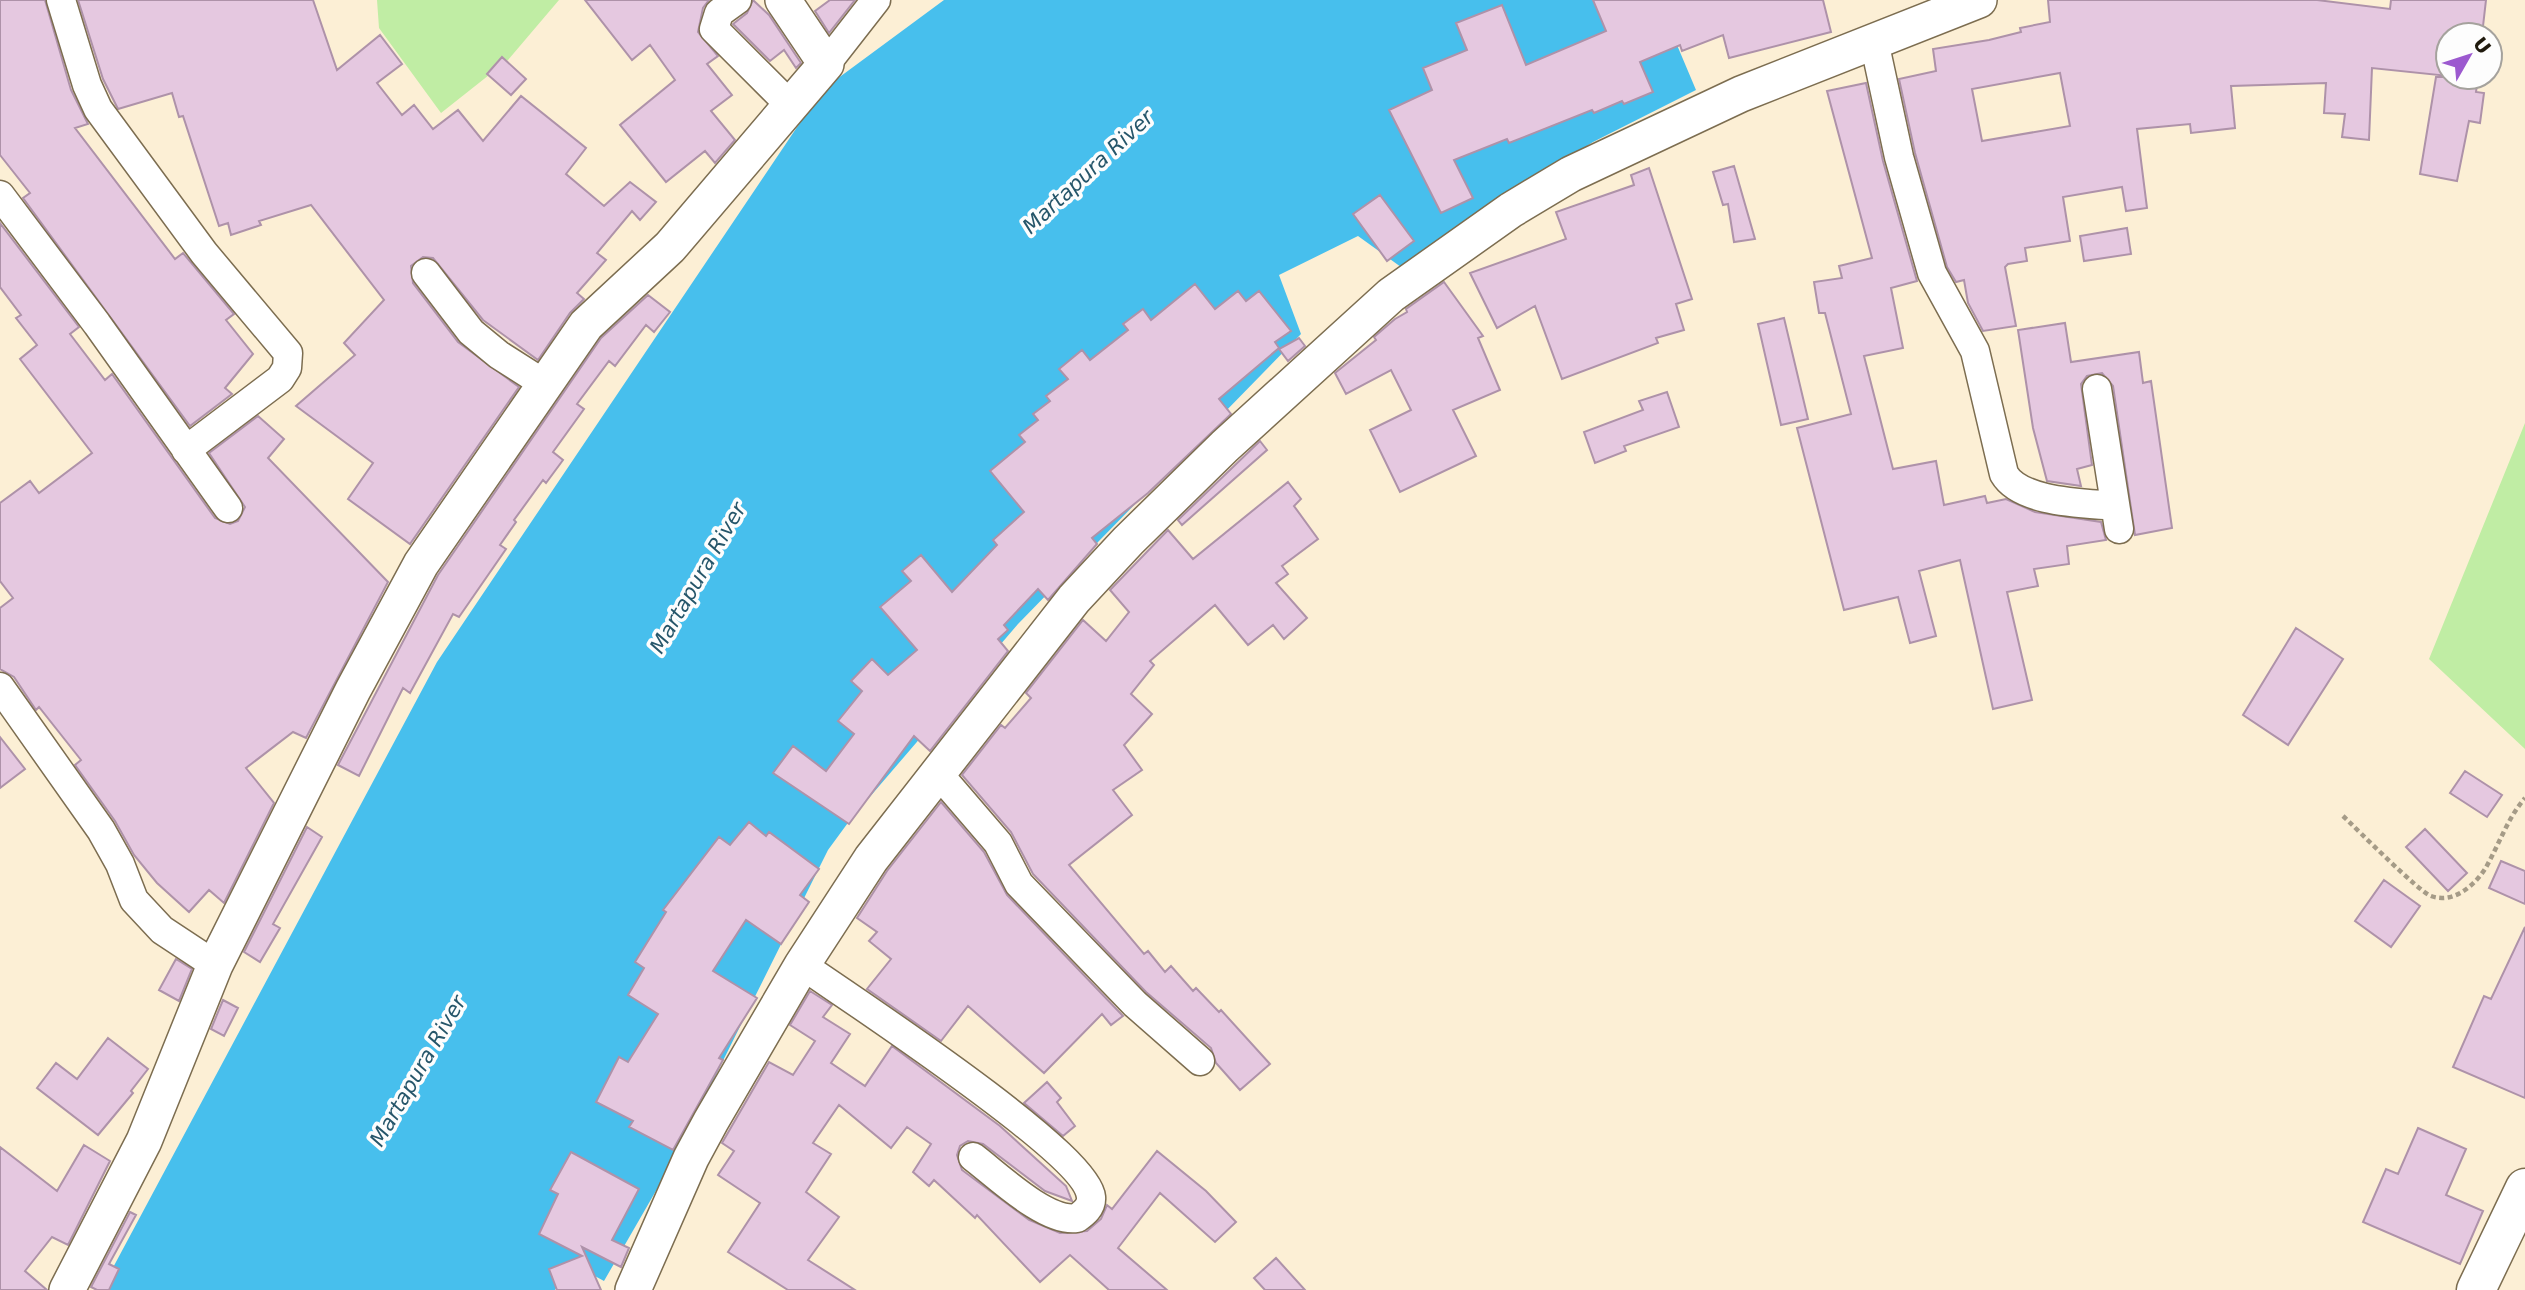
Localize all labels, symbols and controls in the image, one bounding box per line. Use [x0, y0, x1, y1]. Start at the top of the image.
north arrow [2434, 21, 2504, 91]
text: U [2469, 32, 2496, 58]
water label: Martapura River [1018, 104, 1159, 239]
water label: Martapura River [645, 497, 752, 658]
water label: Martapura River [365, 990, 472, 1151]

